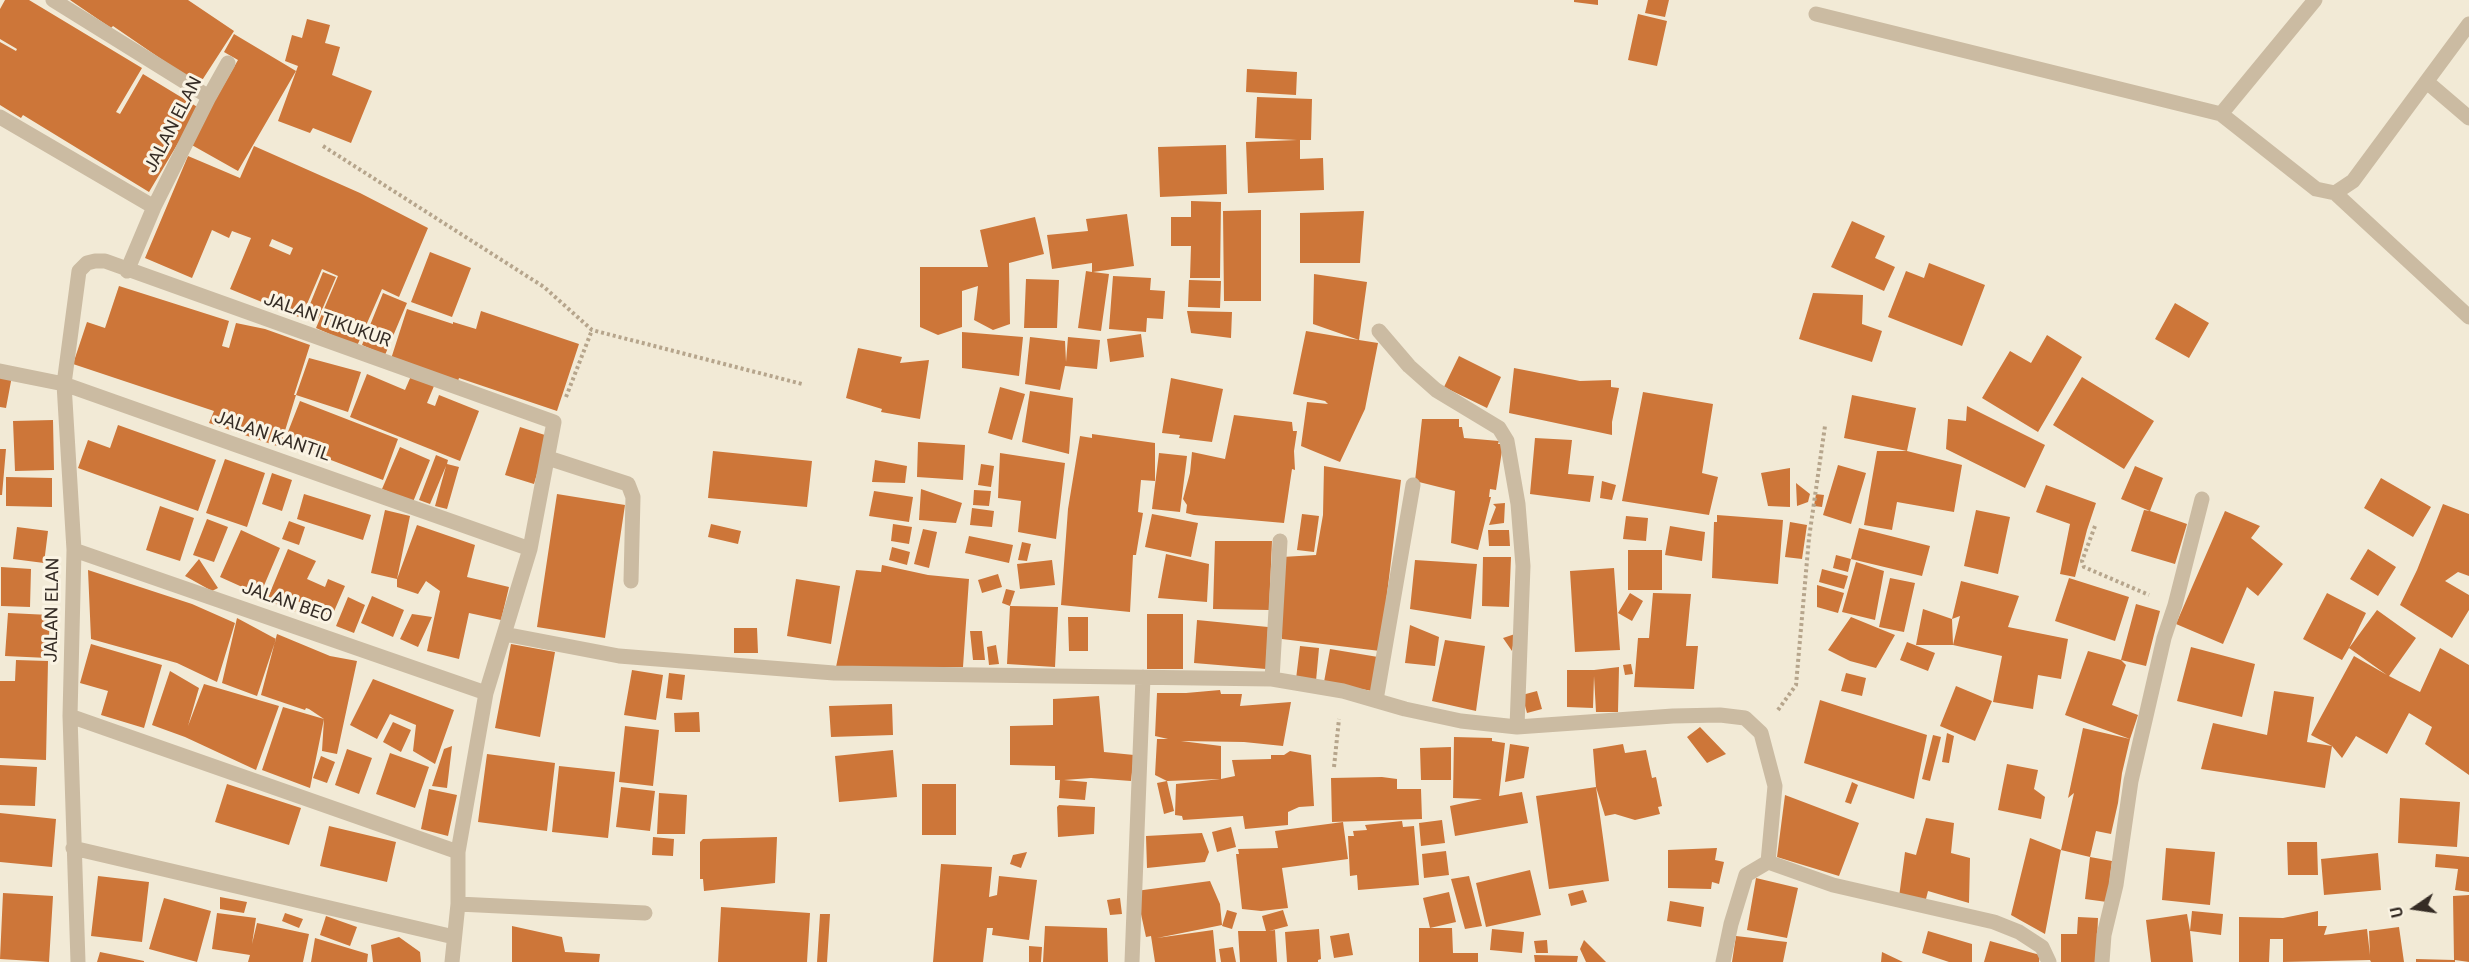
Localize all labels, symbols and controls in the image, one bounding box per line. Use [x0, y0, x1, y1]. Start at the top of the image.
street label: JALAN ELAN [141, 73, 207, 177]
street label: JALAN TIKUKUR [261, 289, 393, 353]
street label: JALAN KANTIL [211, 407, 333, 467]
street label: JALAN ELAN [41, 557, 65, 663]
street label: JALAN BEO [239, 577, 335, 629]
north arrow [2385, 878, 2445, 938]
text: U [2387, 905, 2407, 919]

